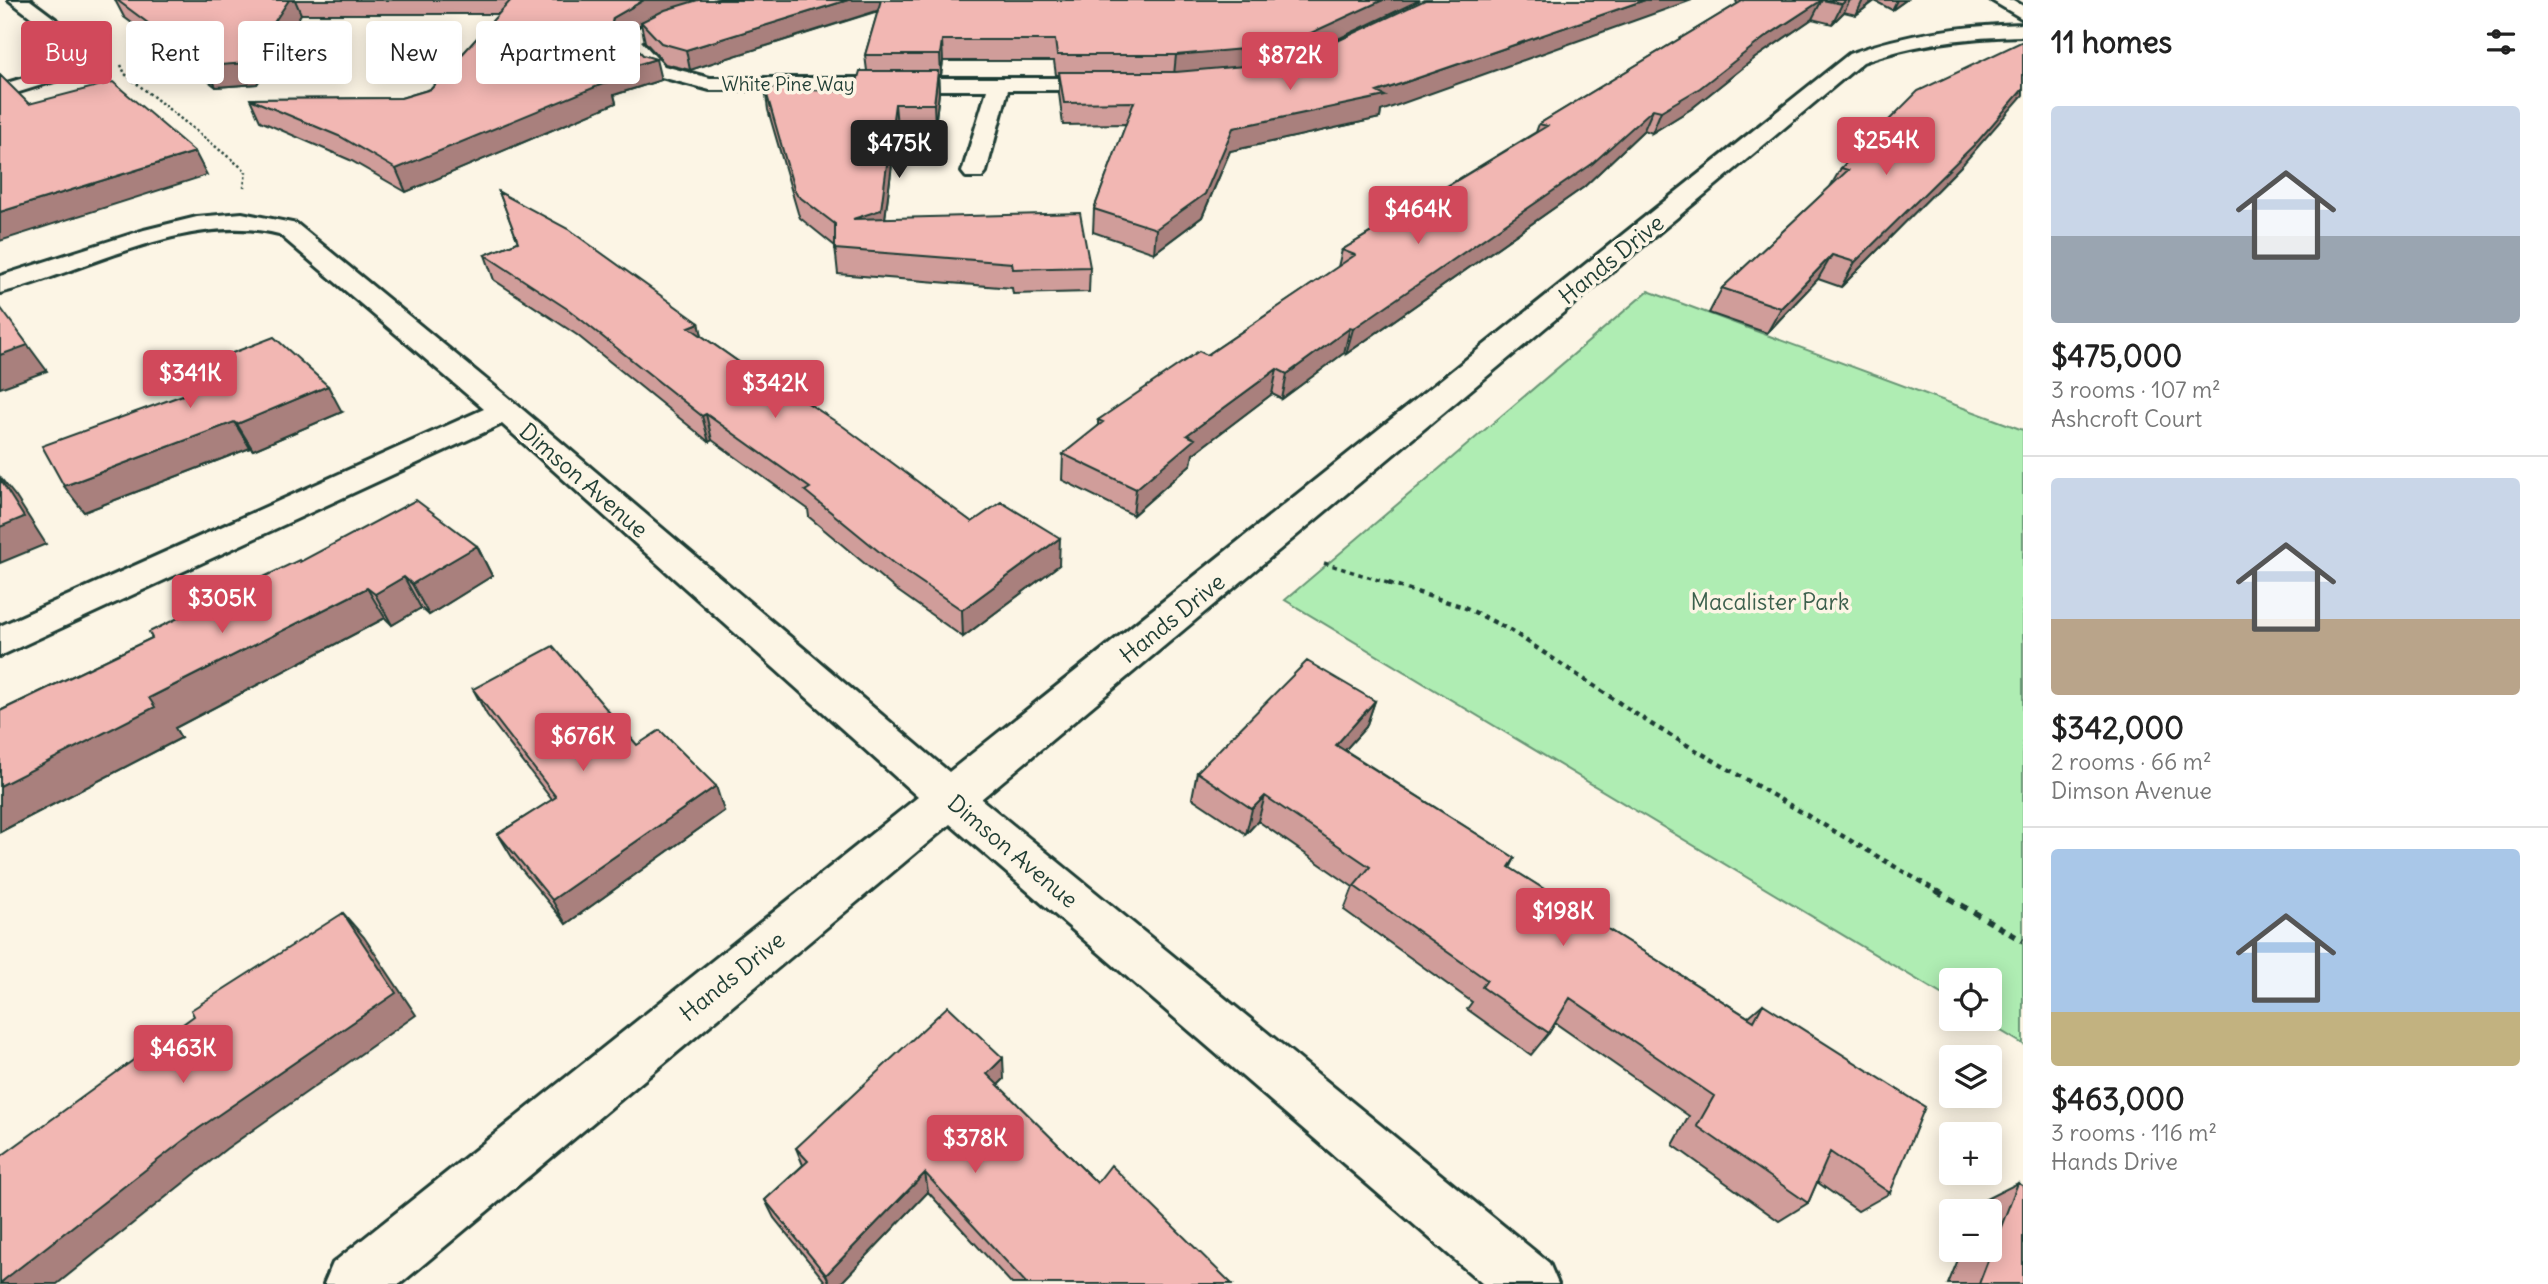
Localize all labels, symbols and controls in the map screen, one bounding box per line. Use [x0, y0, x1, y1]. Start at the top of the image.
chip: Buy [21, 21, 112, 84]
chip: Rent [126, 21, 224, 84]
chip: Filters [238, 21, 352, 84]
chip: New [366, 21, 462, 84]
chip: Apartment [476, 21, 640, 84]
text: 11 homes [2051, 23, 2172, 61]
icon: filters [2482, 23, 2520, 61]
pin: $872K [1241, 32, 1339, 92]
text: $872K [1258, 40, 1322, 69]
street label: White Pine Way [721, 72, 855, 96]
pin: $254K [1837, 118, 1935, 177]
pin: $475K [850, 120, 948, 180]
text: $254K [1853, 125, 1919, 154]
text: $475K [867, 128, 931, 157]
icon: home [2223, 152, 2349, 278]
pin: $464K [1369, 187, 1467, 246]
text: $464K [1385, 194, 1451, 223]
street label: Hands Drive [1553, 208, 1669, 310]
text: $475,000 [2051, 337, 2182, 375]
pin: $341K [141, 350, 239, 410]
text: $341K [159, 358, 221, 387]
pin: $342K [726, 360, 824, 420]
text: $342K [742, 368, 808, 397]
text: 3 rooms · 107 m² [2051, 375, 2221, 404]
text: Ashcroft Court [2051, 404, 2202, 433]
street label: Dimson Avenue [514, 416, 654, 544]
icon: home [2223, 524, 2349, 650]
street label: Hands Drive [1114, 567, 1230, 669]
pin: $305K [173, 576, 271, 635]
text: $305K [188, 583, 256, 612]
park label: Macalister Park [1690, 587, 1850, 616]
text: $342,000 [2051, 709, 2184, 747]
pin: $676K [534, 714, 632, 773]
text: $676K [551, 721, 615, 750]
text: 2 rooms · 66 m² [2051, 747, 2212, 776]
text: Dimson Avenue [2051, 776, 2212, 805]
street label: Dimson Avenue [942, 788, 1084, 914]
pin: $198K [1514, 888, 1612, 948]
icon: home [2223, 895, 2349, 1021]
text: $198K [1532, 896, 1594, 925]
street label: Hands Drive [674, 925, 790, 1027]
map controls [1939, 968, 2002, 1262]
button: locate [1939, 968, 2002, 1031]
pin: $463K [134, 1026, 232, 1085]
text: $463K [150, 1033, 216, 1062]
button: layers [1939, 1045, 2002, 1108]
text: $463,000 [2051, 1080, 2185, 1118]
pin: $378K [926, 1116, 1024, 1175]
text: 3 rooms · 116 m² [2051, 1118, 2217, 1147]
button: + [1939, 1122, 2002, 1185]
text: $378K [943, 1123, 1007, 1152]
text: Hands Drive [2051, 1147, 2178, 1176]
button: − [1939, 1199, 2002, 1262]

